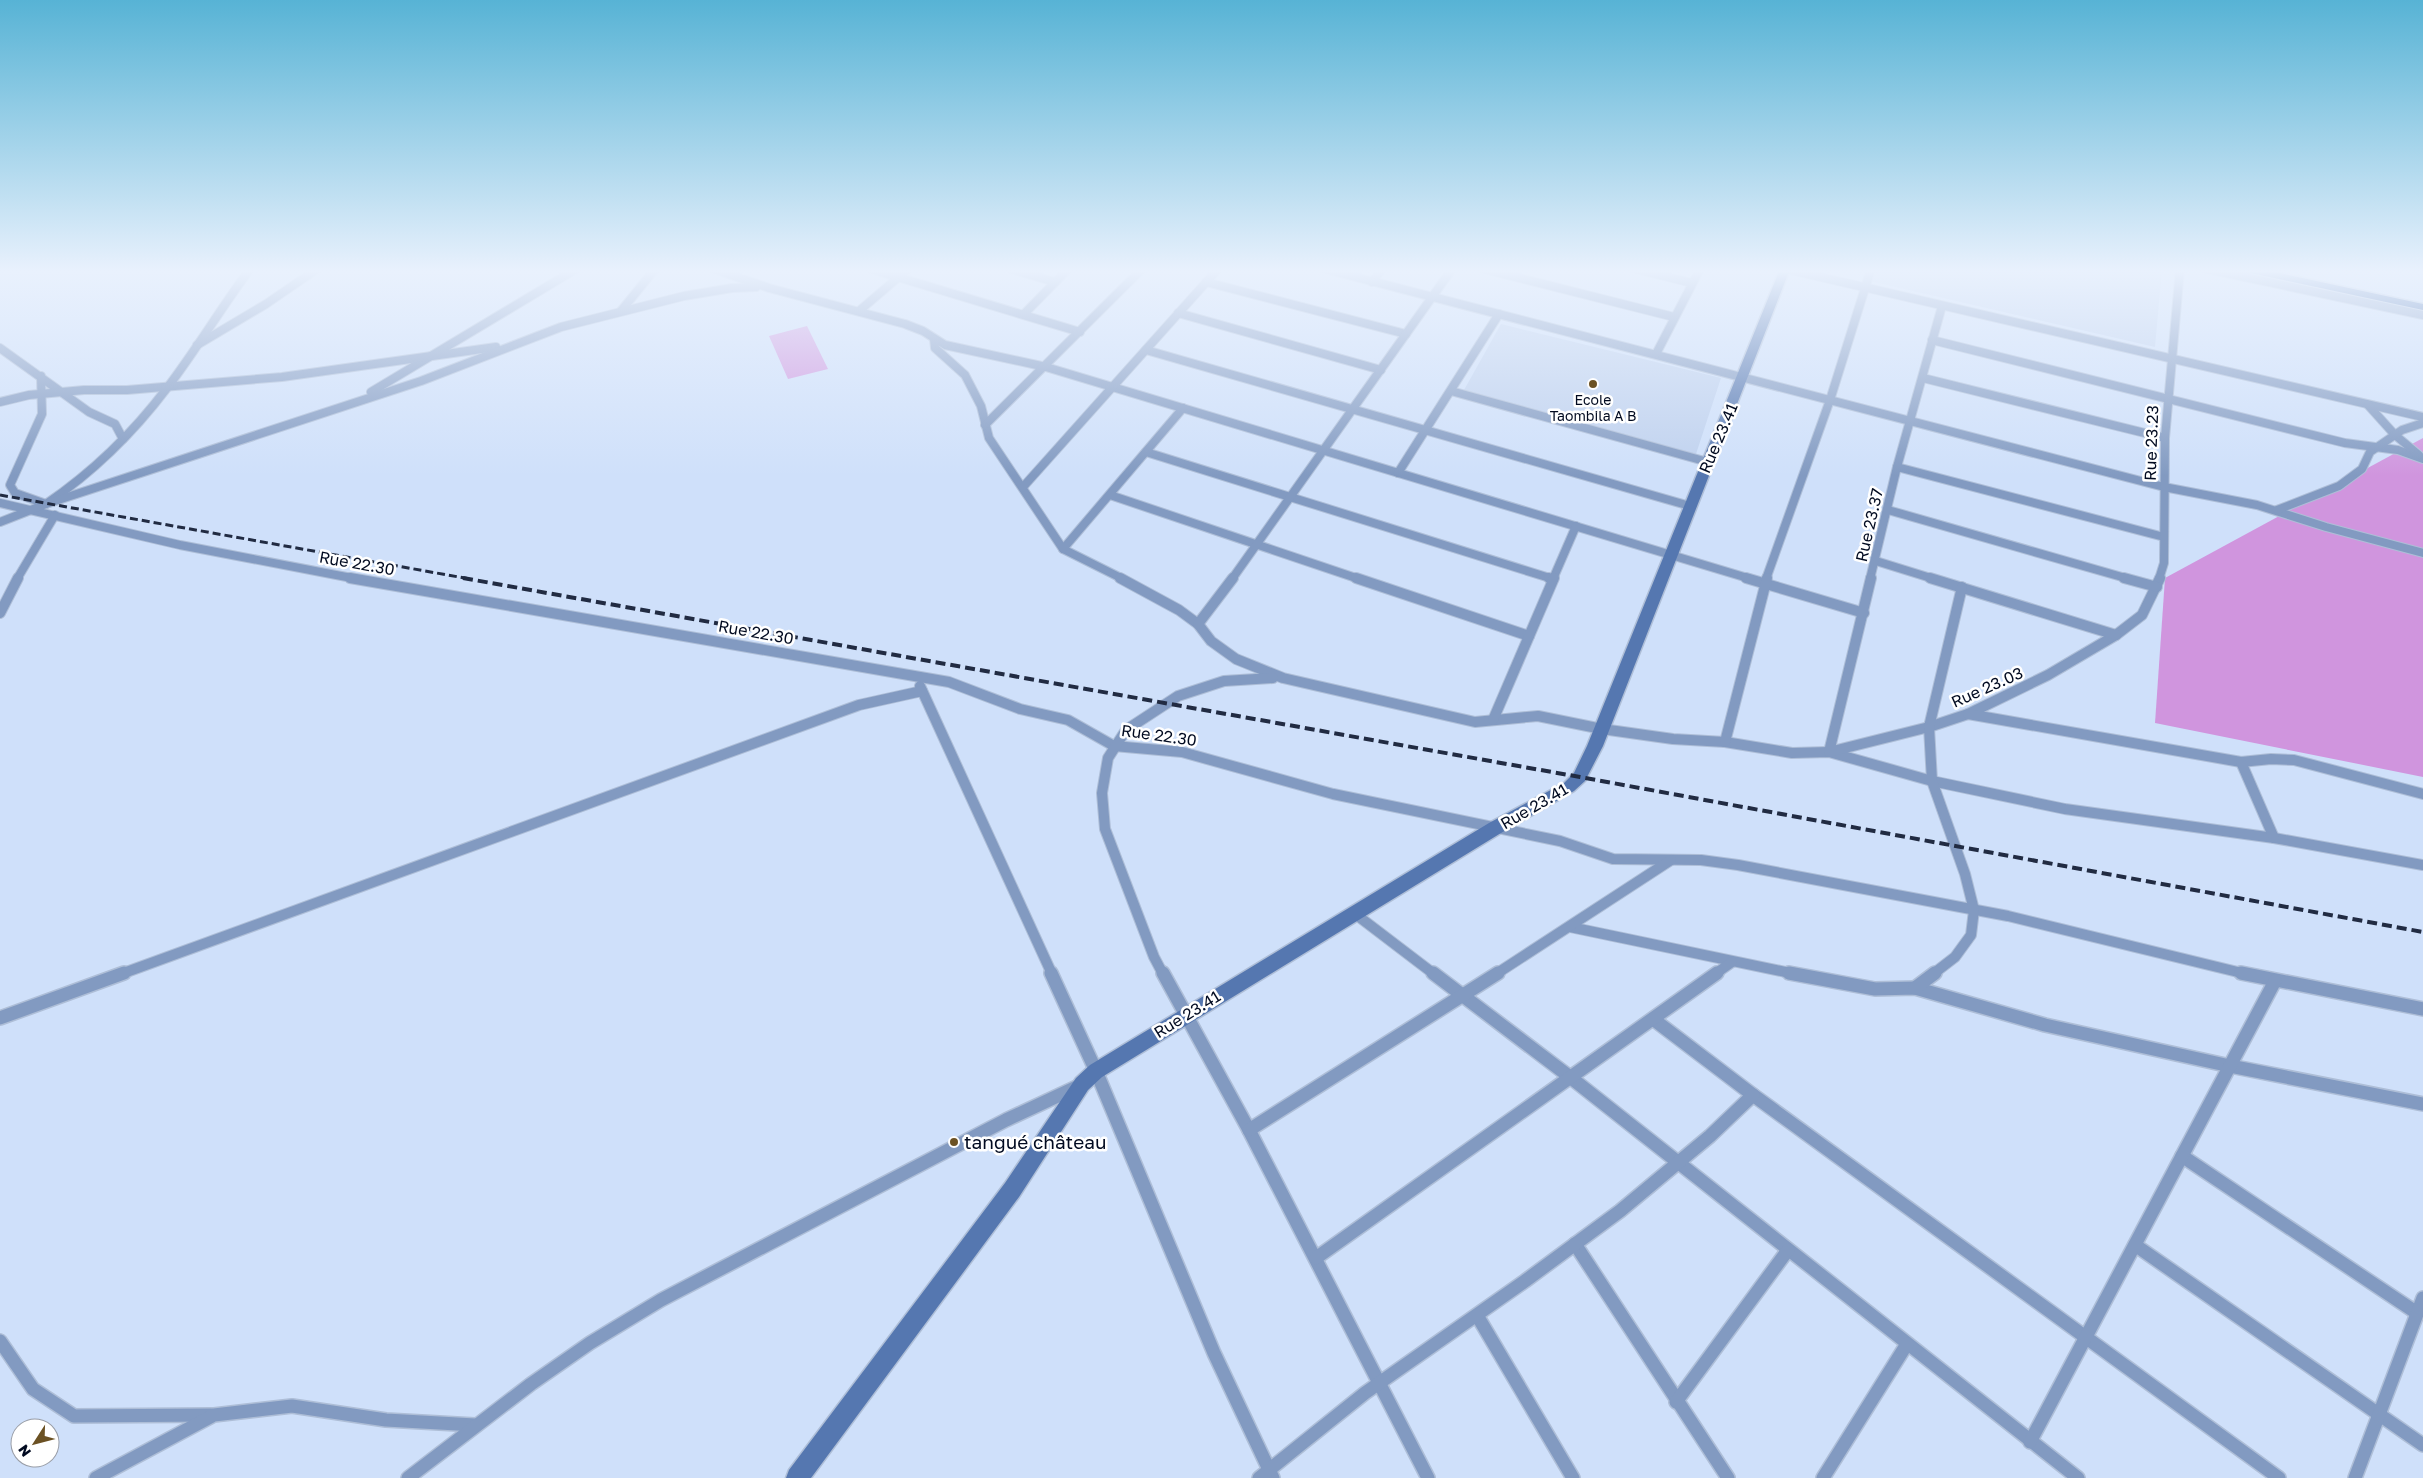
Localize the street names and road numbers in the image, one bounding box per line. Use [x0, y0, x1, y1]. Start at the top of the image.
street label: Rue 23.41 [1694, 400, 1742, 476]
street label: Rue 23.23 [2140, 405, 2162, 481]
street label: Rue 23.37 [1851, 486, 1887, 564]
street label: Rue 22.30 [318, 547, 396, 579]
street label: Rue 22.30 [717, 616, 795, 648]
street label: Rue 23.03 [1948, 662, 2026, 712]
street label: Rue 22.30 [1120, 720, 1198, 750]
street label: Rue 23.41 [1497, 779, 1571, 833]
street label: Rue 23.41 [1150, 986, 1224, 1042]

